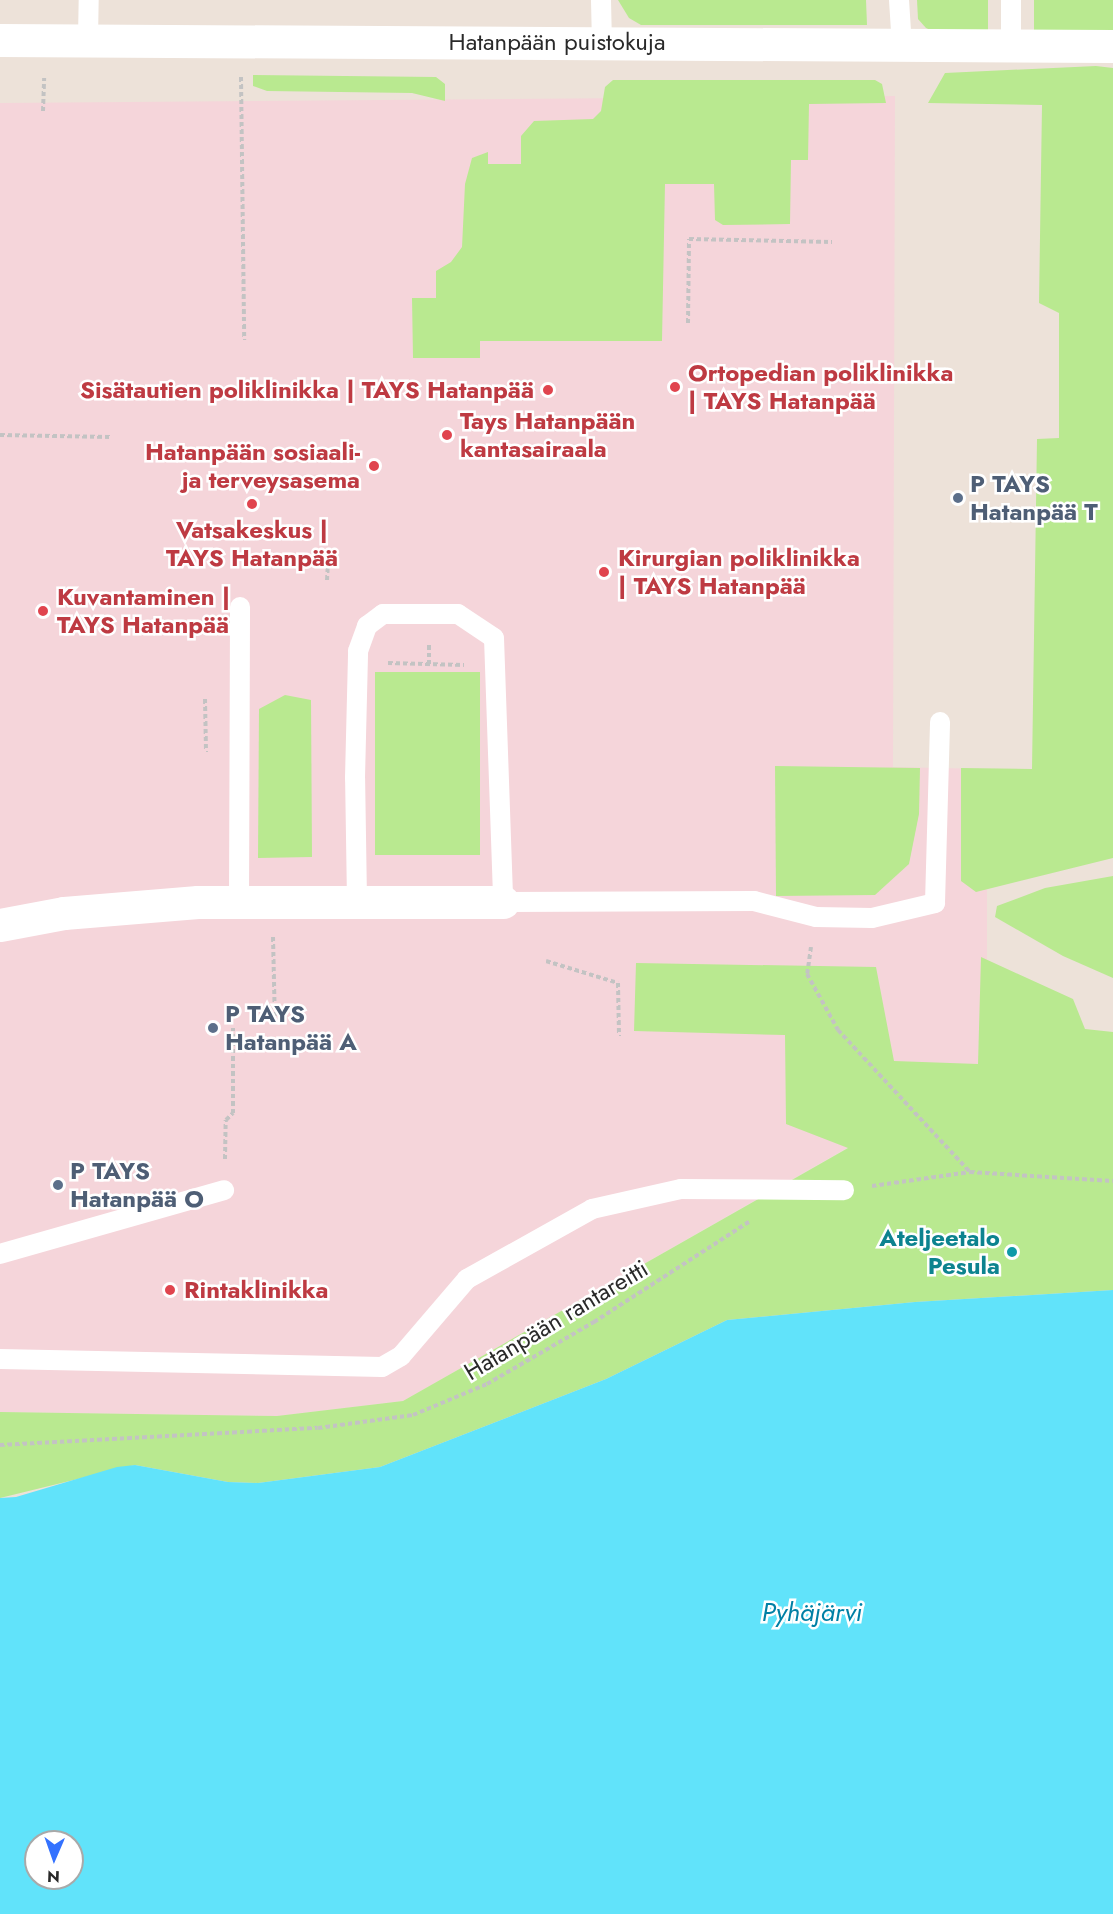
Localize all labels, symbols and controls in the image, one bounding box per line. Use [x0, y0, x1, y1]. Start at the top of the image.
street label: Hatanpään puistokuja [449, 28, 665, 56]
place label: Ortopedian poliklinikka | TAYS Hatanpää [688, 359, 953, 415]
place label: Sisätautien poliklinikka | TAYS Hatanpää [80, 376, 534, 404]
marker: Ortopedian poliklinikka | TAYS Hatanpää [666, 378, 684, 396]
marker: Sisätautien poliklinikka | TAYS Hatanpää [539, 381, 557, 399]
place label: Tays Hatanpään kantasairaala [460, 407, 635, 463]
marker: Tays Hatanpään kantasairaala [438, 426, 456, 444]
place label: Hatanpään sosiaali- ja terveysasema [145, 438, 360, 494]
marker: Hatanpään sosiaali- ja terveysasema [365, 457, 383, 475]
place label: P TAYS Hatanpää T [970, 470, 1098, 526]
marker: P TAYS Hatanpää T [951, 491, 965, 505]
marker: Vatsakeskus | TAYS Hatanpää [243, 495, 261, 513]
place label: Vatsakeskus | TAYS Hatanpää [166, 516, 338, 572]
place label: Kirurgian poliklinikka | TAYS Hatanpää [618, 544, 860, 600]
marker: Kirurgian poliklinikka | TAYS Hatanpää [595, 563, 613, 581]
place label: Kuvantaminen | TAYS Hatanpää [57, 583, 230, 639]
marker: Kuvantaminen | TAYS Hatanpää [34, 602, 52, 620]
place label: P TAYS Hatanpää A [225, 1000, 357, 1056]
marker: P TAYS Hatanpää A [206, 1021, 220, 1035]
place label: P TAYS Hatanpää O [70, 1157, 204, 1213]
marker: P TAYS Hatanpää O [51, 1178, 65, 1192]
place label: Ateljeetalo Pesula [879, 1224, 1000, 1280]
marker: Ateljeetalo Pesula [1005, 1245, 1019, 1259]
street label: Hatanpään rantareitti [459, 1254, 653, 1386]
place label: Rintaklinikka [184, 1276, 329, 1304]
marker: Rintaklinikka [161, 1281, 179, 1299]
water label: Pyhäjärvi [762, 1597, 862, 1629]
north arrow [24, 1830, 84, 1890]
text: N [47, 1865, 60, 1888]

